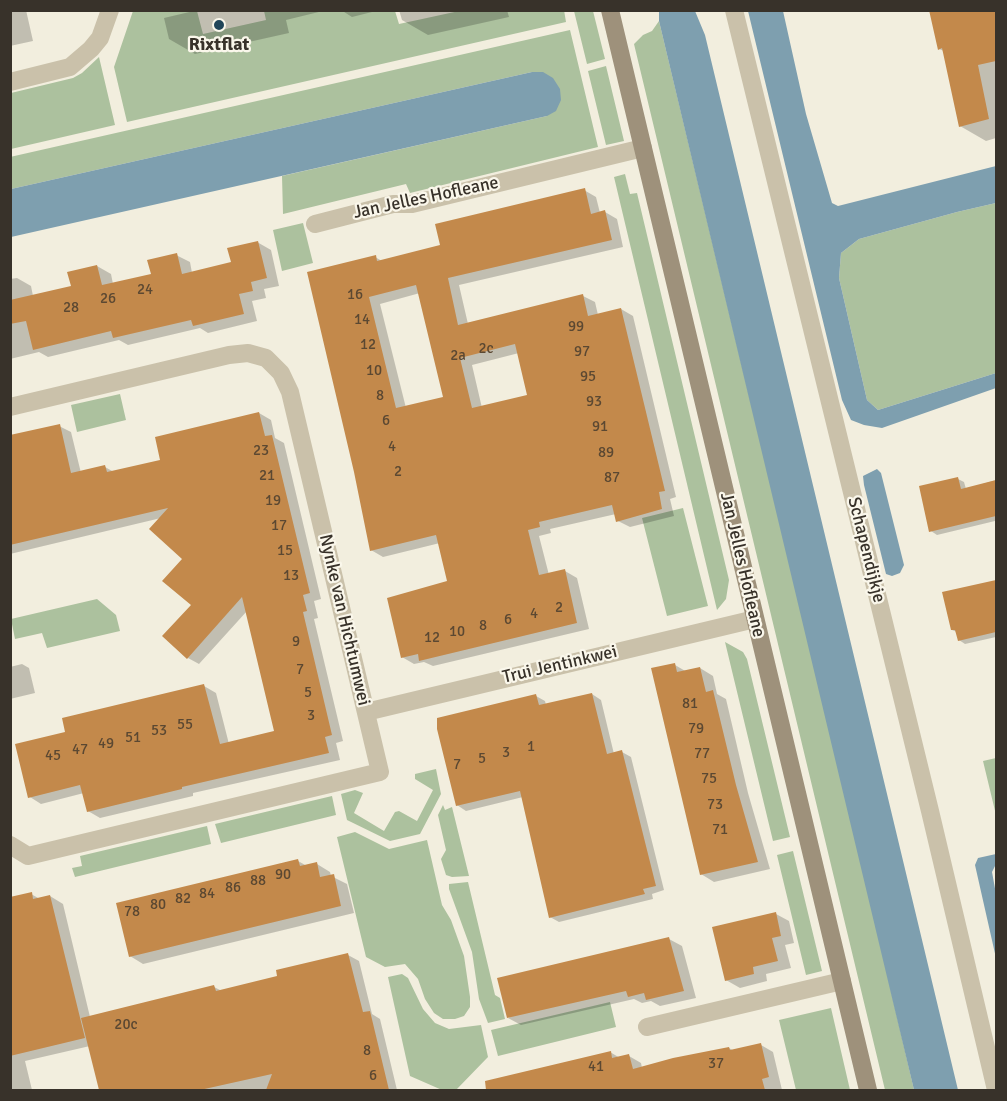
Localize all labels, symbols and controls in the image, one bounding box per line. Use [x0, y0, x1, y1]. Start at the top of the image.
marker: Rixtflat [212, 18, 226, 32]
place label: Rixtflat [189, 34, 249, 56]
street label: Jan Jelles Hofleane [351, 172, 501, 224]
house number: 24 [137, 281, 153, 299]
house number: 16 [347, 286, 363, 304]
house number: 26 [100, 290, 116, 308]
house number: 28 [63, 299, 79, 317]
house number: 14 [354, 311, 370, 329]
house number: 99 [568, 318, 584, 336]
house number: 12 [360, 336, 376, 354]
house number: 2c [478, 340, 494, 358]
house number: 97 [574, 343, 590, 361]
house number: 2a [450, 347, 466, 365]
house number: 10 [366, 362, 382, 380]
house number: 95 [580, 368, 596, 386]
house number: 8 [376, 387, 384, 405]
house number: 93 [586, 393, 602, 411]
house number: 6 [382, 412, 390, 430]
house number: 91 [592, 418, 608, 436]
house number: 4 [388, 438, 396, 456]
house number: 23 [253, 442, 269, 460]
house number: 89 [598, 444, 614, 462]
house number: 2 [394, 463, 402, 481]
house number: 21 [259, 467, 275, 485]
house number: 87 [604, 469, 620, 487]
street label: Jan Jelles Hofleane [715, 491, 769, 639]
house number: 19 [265, 492, 281, 510]
street label: Schapendijkje [842, 495, 890, 605]
house number: 17 [271, 517, 287, 535]
street label: Nynke van Hichtumwei [314, 532, 374, 708]
house number: 15 [277, 542, 293, 560]
house number: 13 [283, 567, 299, 585]
house number: 2 [555, 599, 563, 617]
house number: 4 [530, 605, 538, 623]
house number: 6 [504, 611, 512, 629]
house number: 8 [479, 617, 487, 635]
house number: 10 [449, 623, 465, 641]
house number: 12 [424, 629, 440, 647]
house number: 9 [292, 633, 300, 651]
street label: Trui Jentinkwei [501, 641, 619, 689]
house number: 7 [296, 661, 304, 679]
house number: 5 [304, 684, 312, 702]
house number: 81 [682, 695, 698, 713]
house number: 3 [307, 707, 315, 725]
house number: 55 [177, 716, 193, 734]
house number: 79 [688, 720, 704, 738]
house number: 53 [151, 722, 167, 740]
house number: 51 [125, 729, 141, 747]
house number: 49 [98, 735, 114, 753]
house number: 1 [527, 738, 535, 756]
house number: 47 [72, 741, 88, 759]
house number: 3 [502, 744, 510, 762]
house number: 77 [694, 745, 710, 763]
house number: 45 [45, 747, 61, 765]
house number: 5 [478, 750, 486, 768]
house number: 7 [453, 756, 461, 774]
house number: 75 [701, 770, 717, 788]
house number: 73 [707, 796, 723, 814]
house number: 71 [712, 821, 728, 839]
house number: 90 [275, 866, 291, 884]
house number: 88 [250, 872, 266, 890]
house number: 86 [225, 879, 241, 897]
house number: 84 [199, 885, 215, 903]
house number: 82 [175, 890, 191, 908]
house number: 80 [150, 896, 166, 914]
house number: 78 [124, 903, 140, 921]
house number: 20c [114, 1016, 138, 1034]
house number: 8 [363, 1042, 371, 1060]
house number: 37 [708, 1055, 724, 1073]
house number: 41 [588, 1058, 604, 1076]
house number: 6 [369, 1067, 377, 1085]

